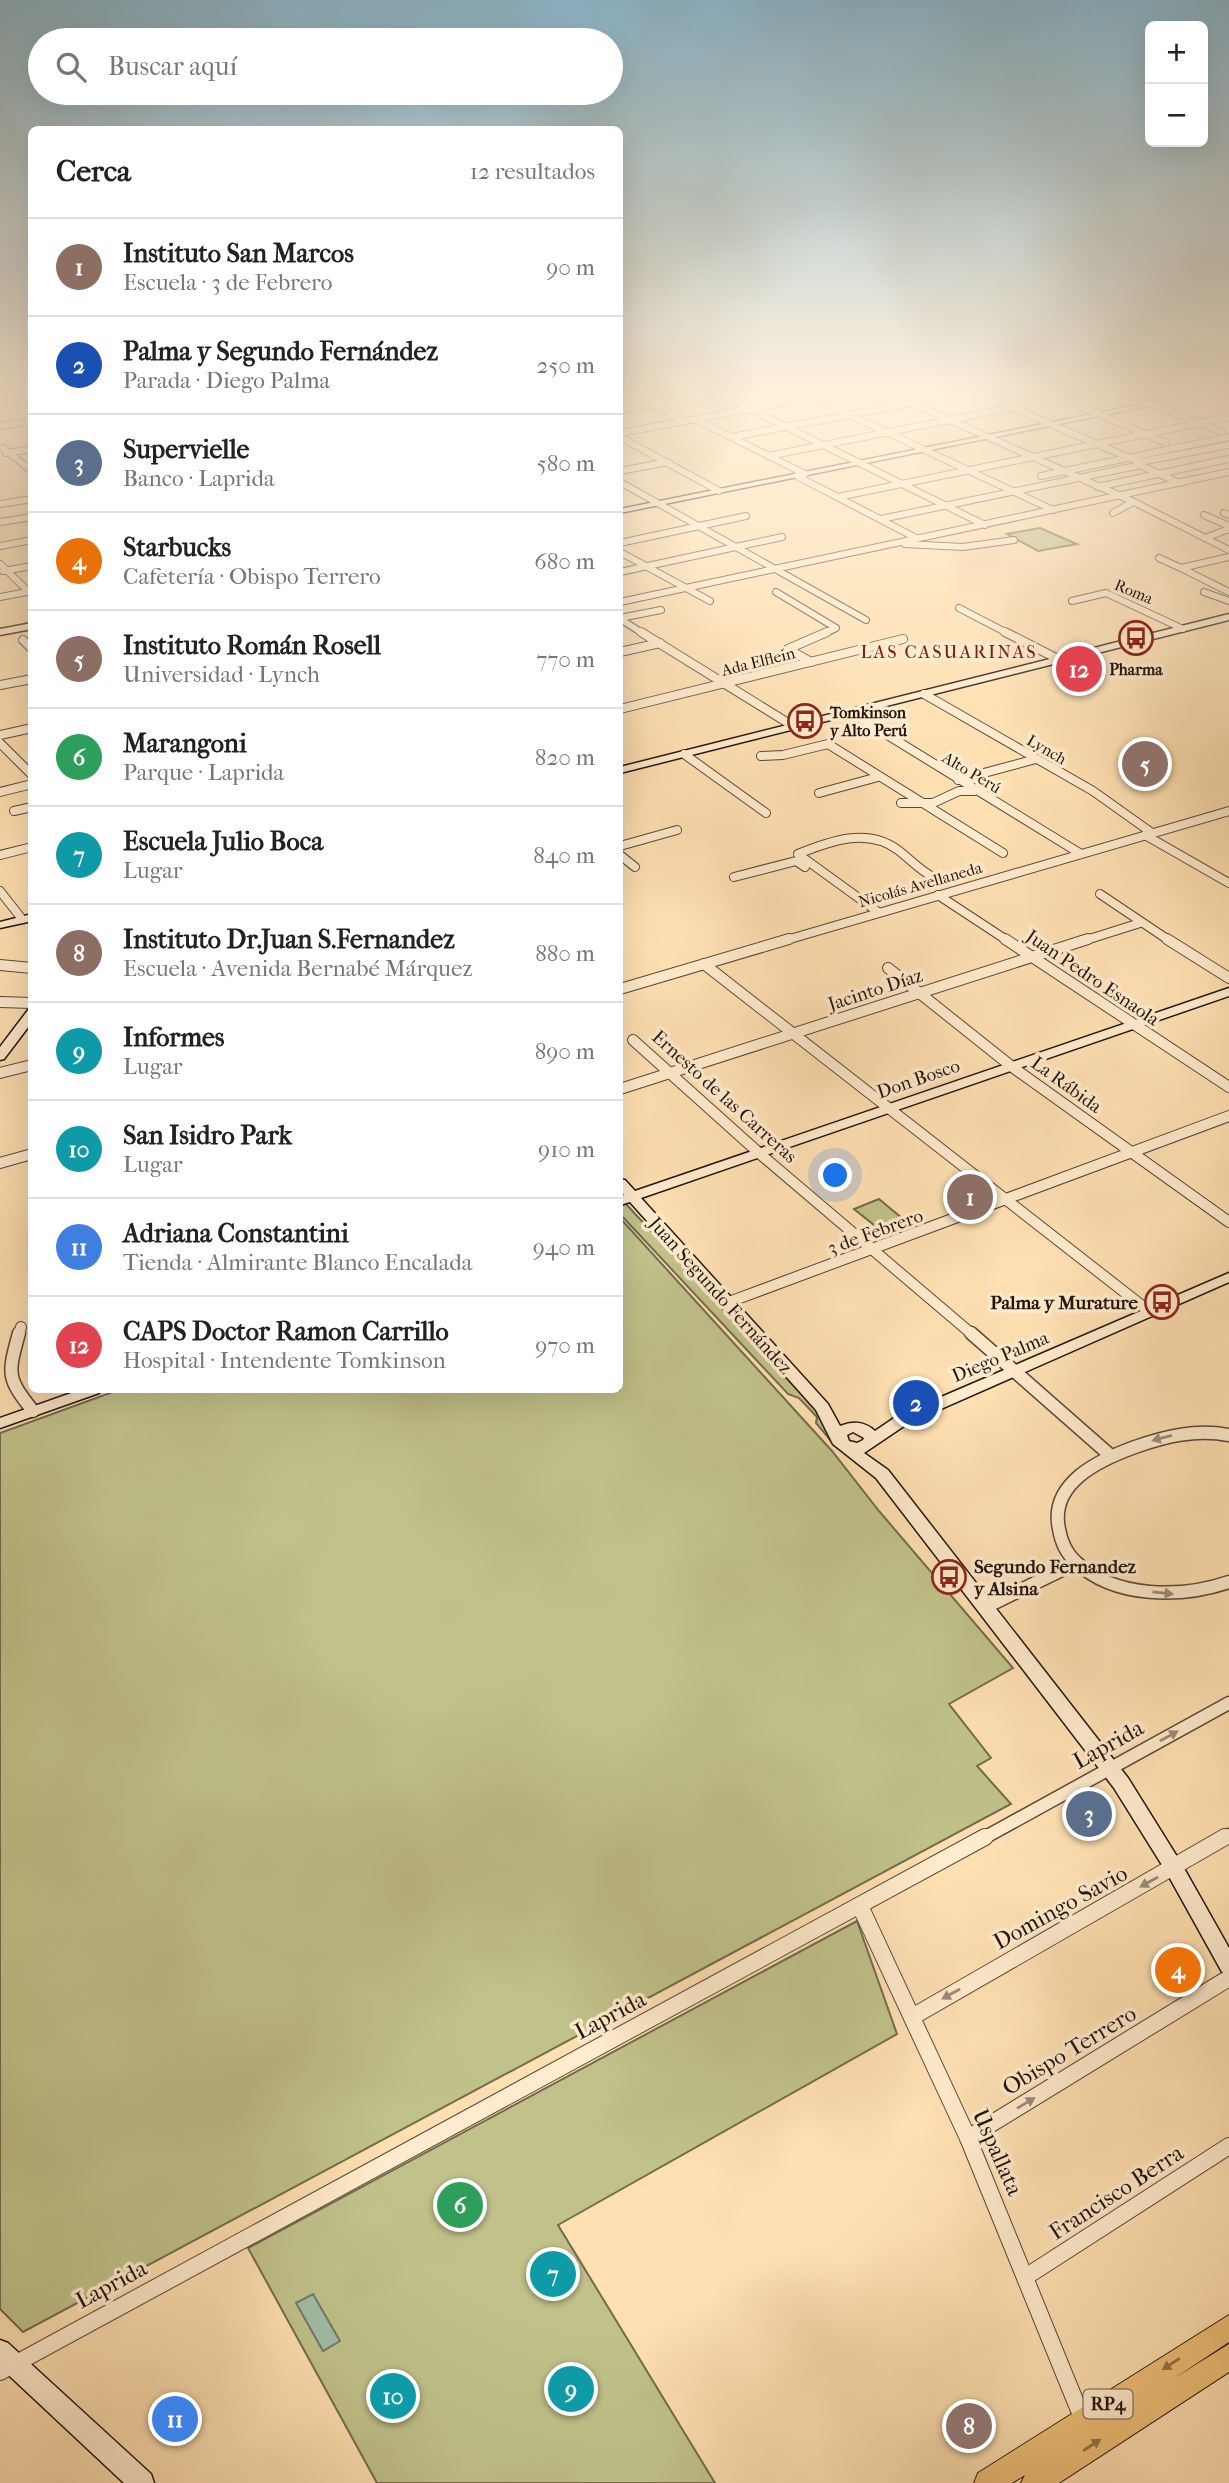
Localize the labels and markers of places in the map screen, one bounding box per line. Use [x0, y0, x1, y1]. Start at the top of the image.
bus stop icon: Pharma [1117, 619, 1155, 657]
pin: 12 [1056, 643, 1102, 695]
place label: Pharma [1109, 660, 1163, 679]
bus stop icon: Tomkinson y Alto Perú [786, 702, 824, 740]
place label: Tomkinson y Alto Perú [829, 703, 908, 741]
pin: 5 [1122, 738, 1168, 790]
pin: 1 [947, 1171, 993, 1223]
bus stop icon: Palma y Murature [1143, 1283, 1181, 1321]
place label: Palma y Murature [990, 1292, 1139, 1314]
pin: 2 [893, 1377, 939, 1429]
place label: Segundo Fernandez y Alsina [974, 1556, 1137, 1600]
bus stop icon: Segundo Fernandez y Alsina [930, 1558, 968, 1596]
pin: 3 [1066, 1788, 1112, 1840]
pin: 4 [1155, 1944, 1201, 1996]
pin: 6 [437, 2179, 483, 2231]
pin: 7 [530, 2248, 576, 2300]
pin: 9 [548, 2363, 594, 2415]
pin: 10 [370, 2370, 416, 2422]
pin: 11 [152, 2393, 198, 2445]
pin: 8 [946, 2400, 992, 2452]

